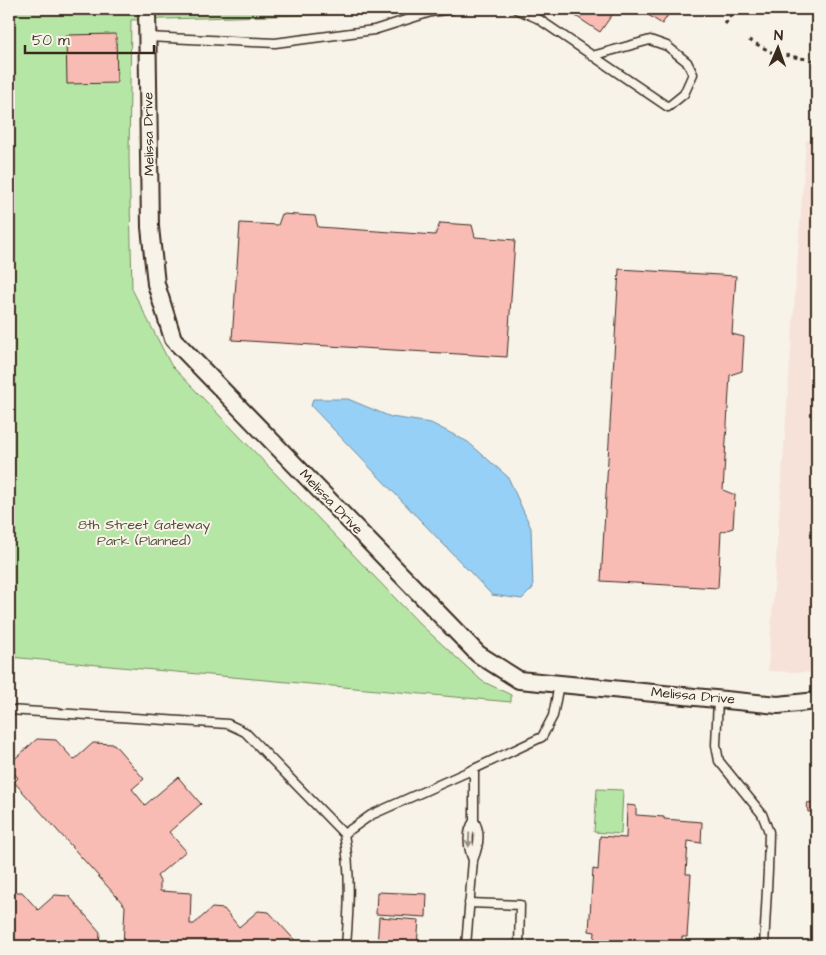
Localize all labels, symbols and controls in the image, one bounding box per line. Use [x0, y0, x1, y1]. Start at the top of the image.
scale bar [25, 22, 154, 54]
north arrow [754, 22, 804, 72]
text: N [774, 26, 783, 46]
text: 50 m [32, 30, 70, 51]
street label: Melissa Drive [138, 91, 160, 176]
street label: Melissa Drive [295, 465, 368, 539]
park label: 8th Street Gateway Park (Planned) [78, 515, 210, 551]
street label: Melissa Drive [650, 682, 736, 710]
one-way arrow [465, 833, 473, 849]

